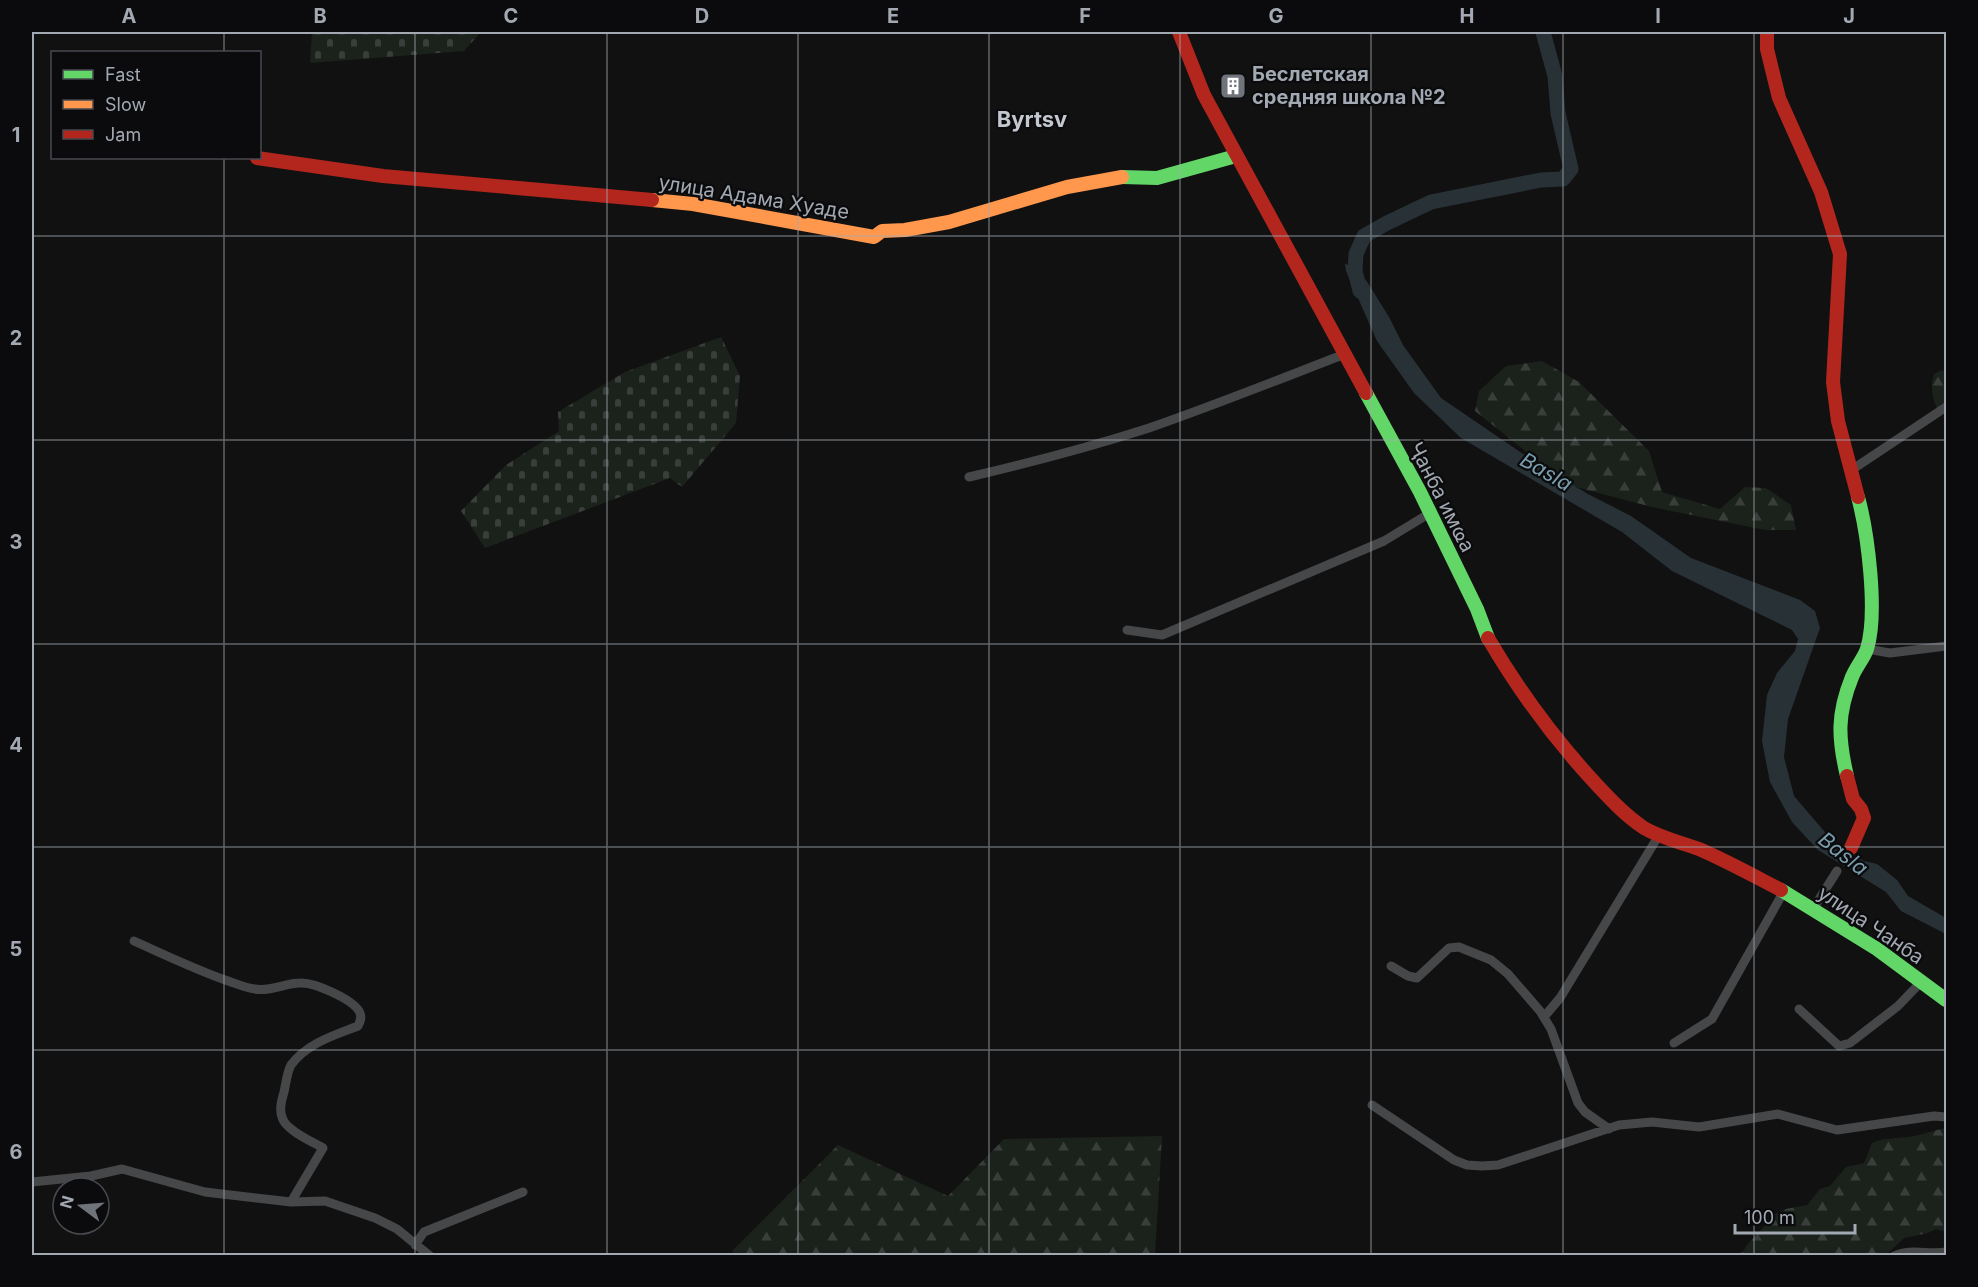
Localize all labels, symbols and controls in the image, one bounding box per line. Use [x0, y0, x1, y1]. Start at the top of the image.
text: A [122, 4, 137, 28]
text: B [313, 4, 327, 28]
text: C [504, 4, 518, 28]
text: D [695, 4, 709, 28]
text: E [887, 4, 899, 28]
text: F [1079, 4, 1091, 28]
text: G [1268, 4, 1284, 28]
text: H [1460, 4, 1474, 28]
text: I [1655, 4, 1661, 28]
text: J [1843, 4, 1855, 28]
legend [51, 51, 261, 159]
place label: Беслетская средняя школа №2 [1252, 62, 1446, 109]
text: Fast [105, 64, 141, 85]
building icon: Беслетская средняя школа №2 [1218, 71, 1248, 101]
text: Slow [105, 94, 146, 115]
district label: Byrtsv [997, 106, 1067, 132]
text: 1 [12, 123, 20, 147]
text: Jam [105, 124, 141, 145]
street label: улица Адама Хуаде [657, 170, 851, 224]
text: 2 [10, 326, 22, 350]
street label: Ҷанба имҩа [1404, 438, 1480, 556]
water label: Basla [1516, 447, 1577, 496]
text: 3 [10, 530, 22, 554]
text: 4 [9, 733, 23, 757]
water label: Basla [1814, 827, 1873, 881]
street label: улица Чанба [1813, 881, 1929, 969]
text: 5 [10, 937, 22, 961]
text: 6 [10, 1140, 23, 1164]
north arrow [51, 1176, 111, 1236]
text: N [55, 1193, 78, 1210]
scale bar [1735, 1197, 1855, 1235]
text: 100 m [1744, 1207, 1795, 1228]

